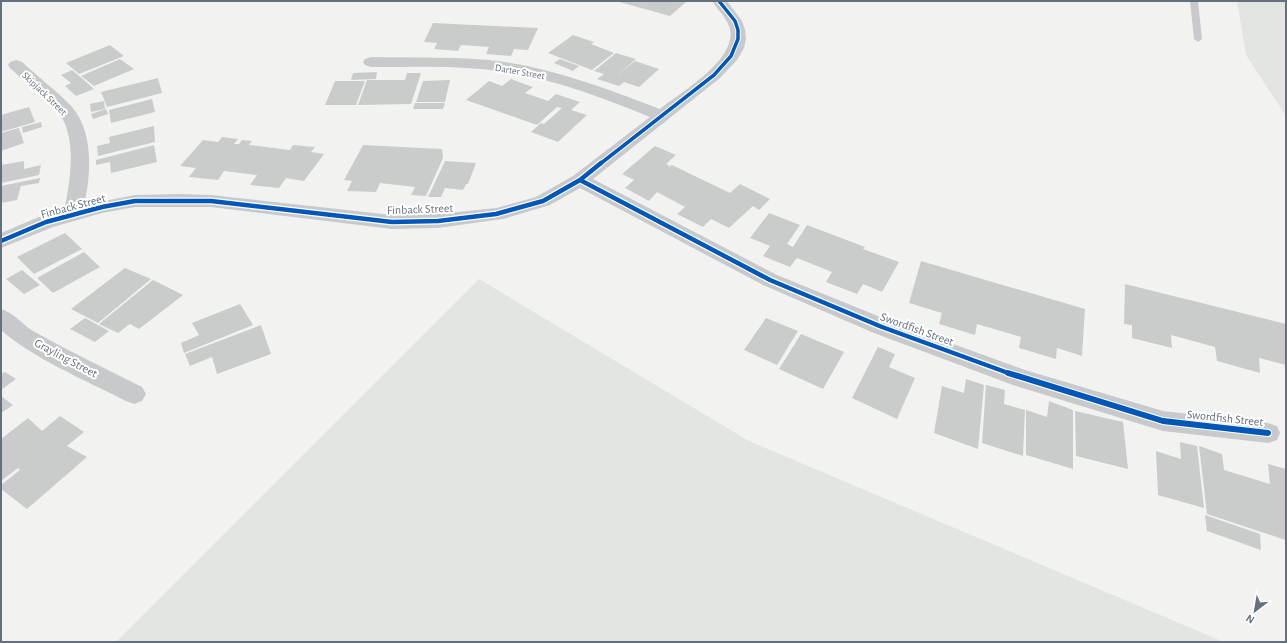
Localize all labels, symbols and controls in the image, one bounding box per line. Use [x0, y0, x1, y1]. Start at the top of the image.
street label: Darter Street [494, 63, 546, 81]
street label: Skipjack Street [20, 70, 69, 118]
street label: Finback Street [39, 192, 107, 220]
street label: Finback Street [387, 202, 454, 216]
street label: Swordfish Street [879, 310, 955, 348]
street label: Grayling Street [32, 336, 100, 381]
street label: Swordfish Street [1186, 408, 1264, 428]
north arrow [1235, 591, 1275, 631]
text: N [1244, 612, 1256, 626]

